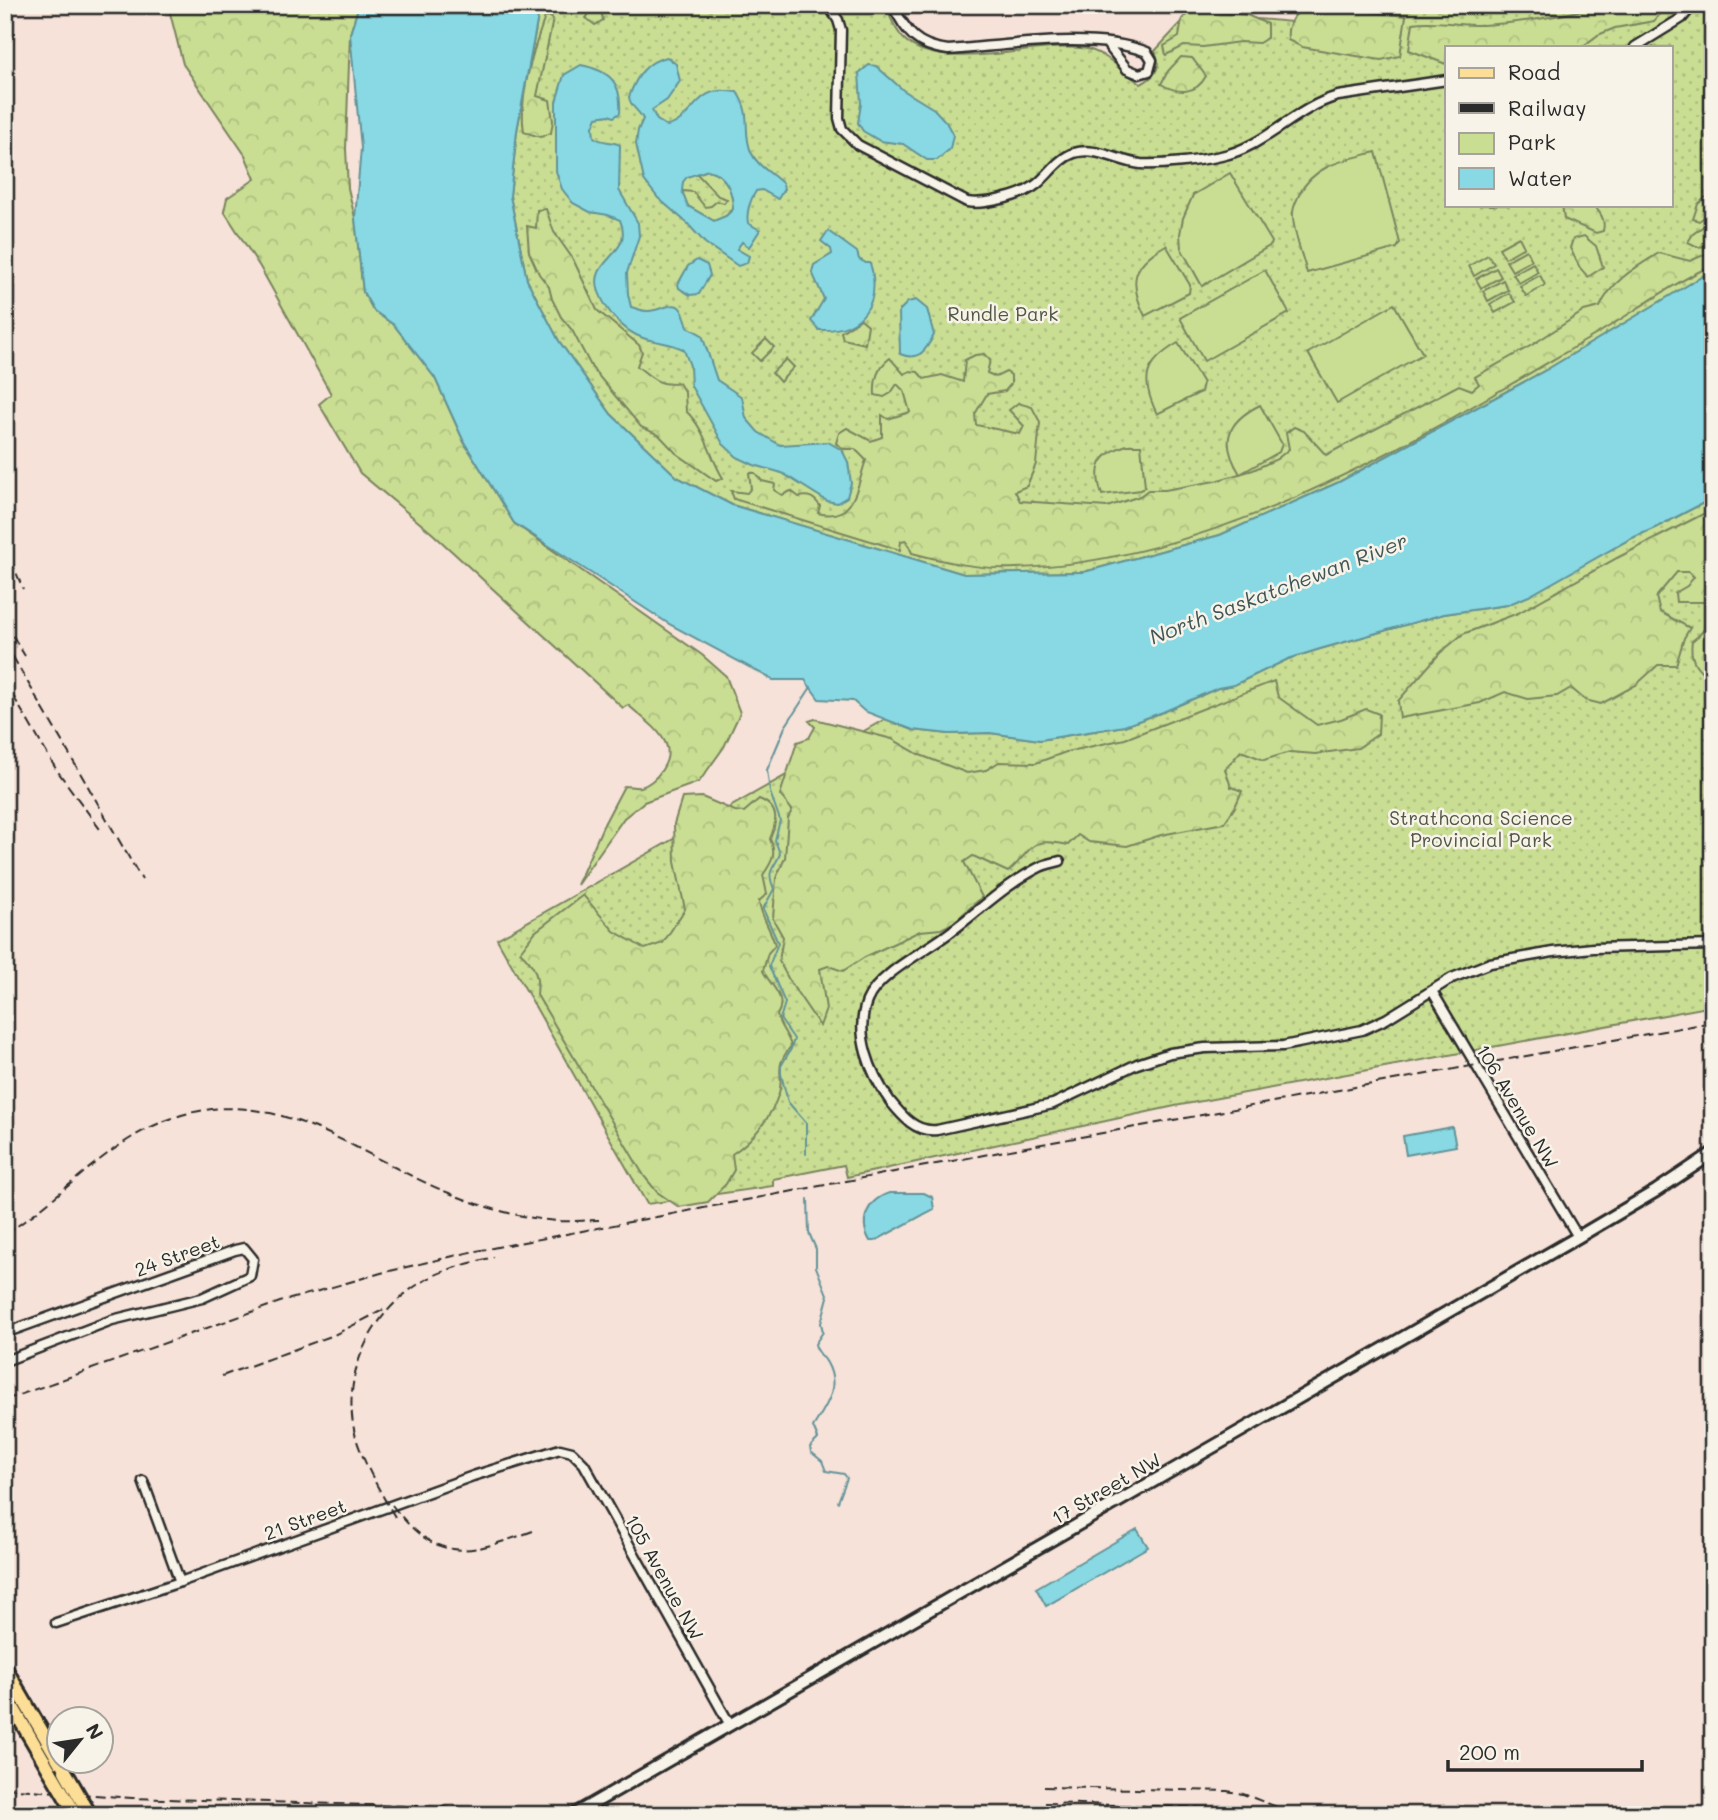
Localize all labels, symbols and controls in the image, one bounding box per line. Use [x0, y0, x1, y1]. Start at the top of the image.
legend [1445, 46, 1672, 206]
text: Road [1508, 58, 1560, 85]
text: Railway [1508, 94, 1587, 121]
text: Park [1508, 128, 1556, 155]
text: Water [1508, 164, 1572, 191]
park label: Rundle Park [948, 301, 1058, 326]
water label: North Saskatchewan River [1145, 526, 1411, 650]
park label: Strathcona Science Provincial Park [1389, 805, 1573, 852]
street label: 106 Avenue NW [1471, 1039, 1565, 1173]
street label: 24 Street [131, 1228, 223, 1282]
street label: 17 Street NW [1047, 1447, 1165, 1529]
street label: 21 Street [260, 1493, 350, 1545]
street label: 105 Avenue NW [620, 1510, 710, 1644]
north arrow [46, 1704, 116, 1774]
text: N [81, 1719, 110, 1744]
scale bar [1448, 1729, 1643, 1773]
text: 200 m [1459, 1738, 1520, 1765]

